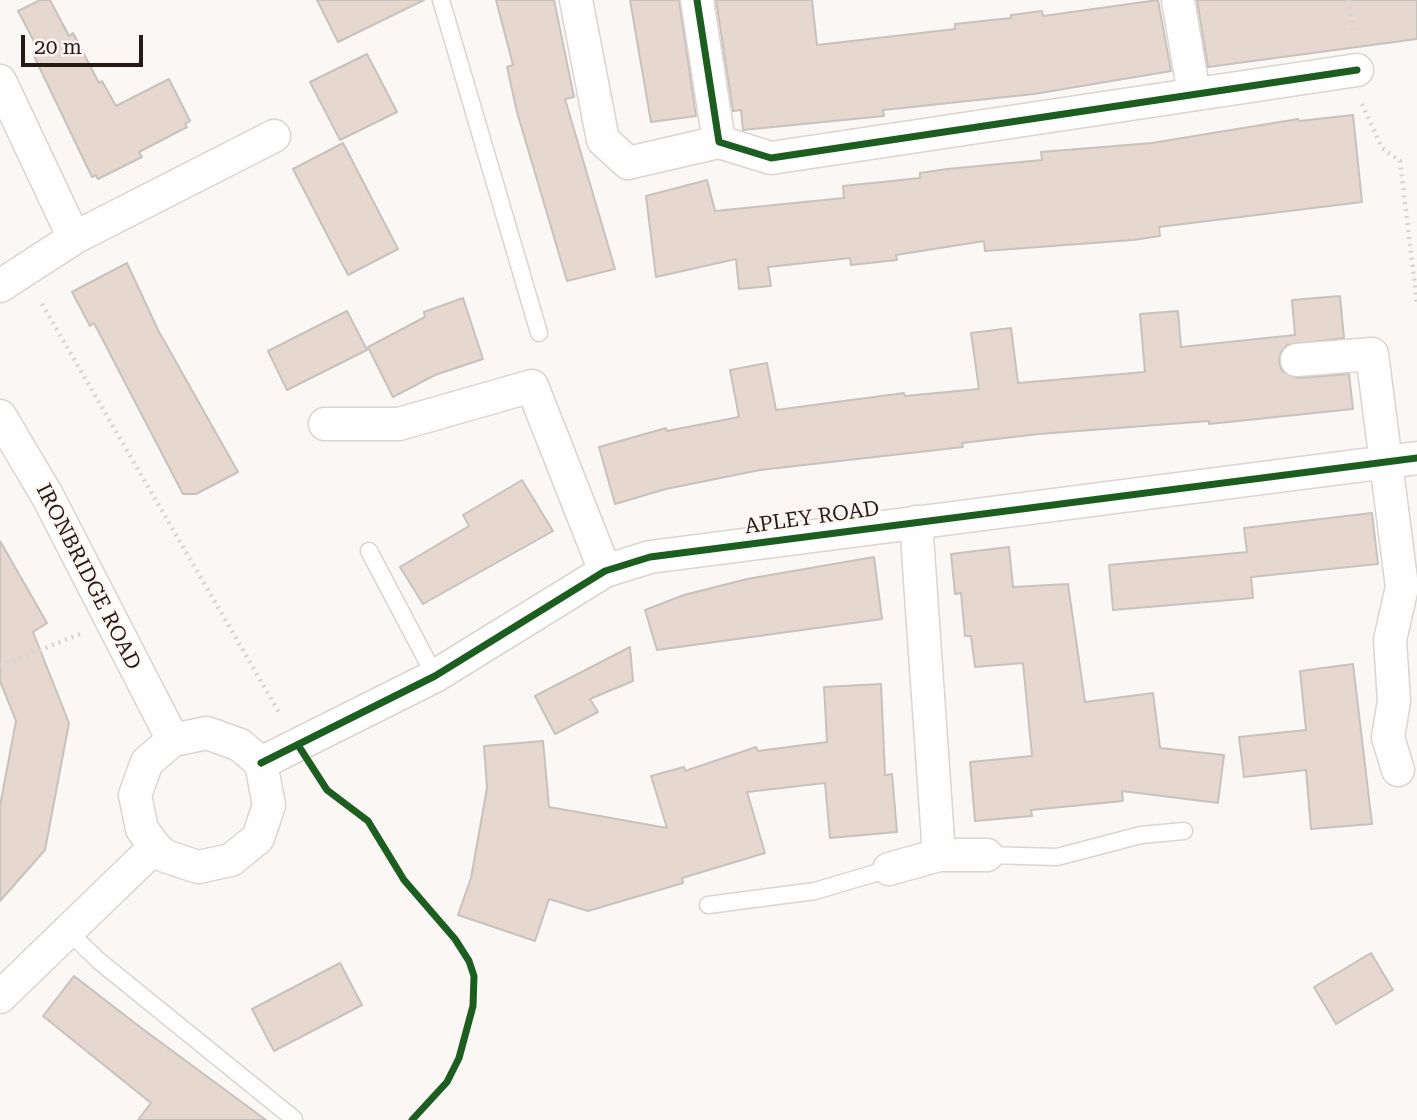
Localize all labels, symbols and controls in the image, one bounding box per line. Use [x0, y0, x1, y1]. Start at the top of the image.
scale bar [24, 21, 147, 65]
text: 20 m [34, 35, 82, 59]
street label: IRONBRIDGE ROAD [30, 480, 146, 674]
street label: APLEY ROAD [743, 496, 881, 540]

